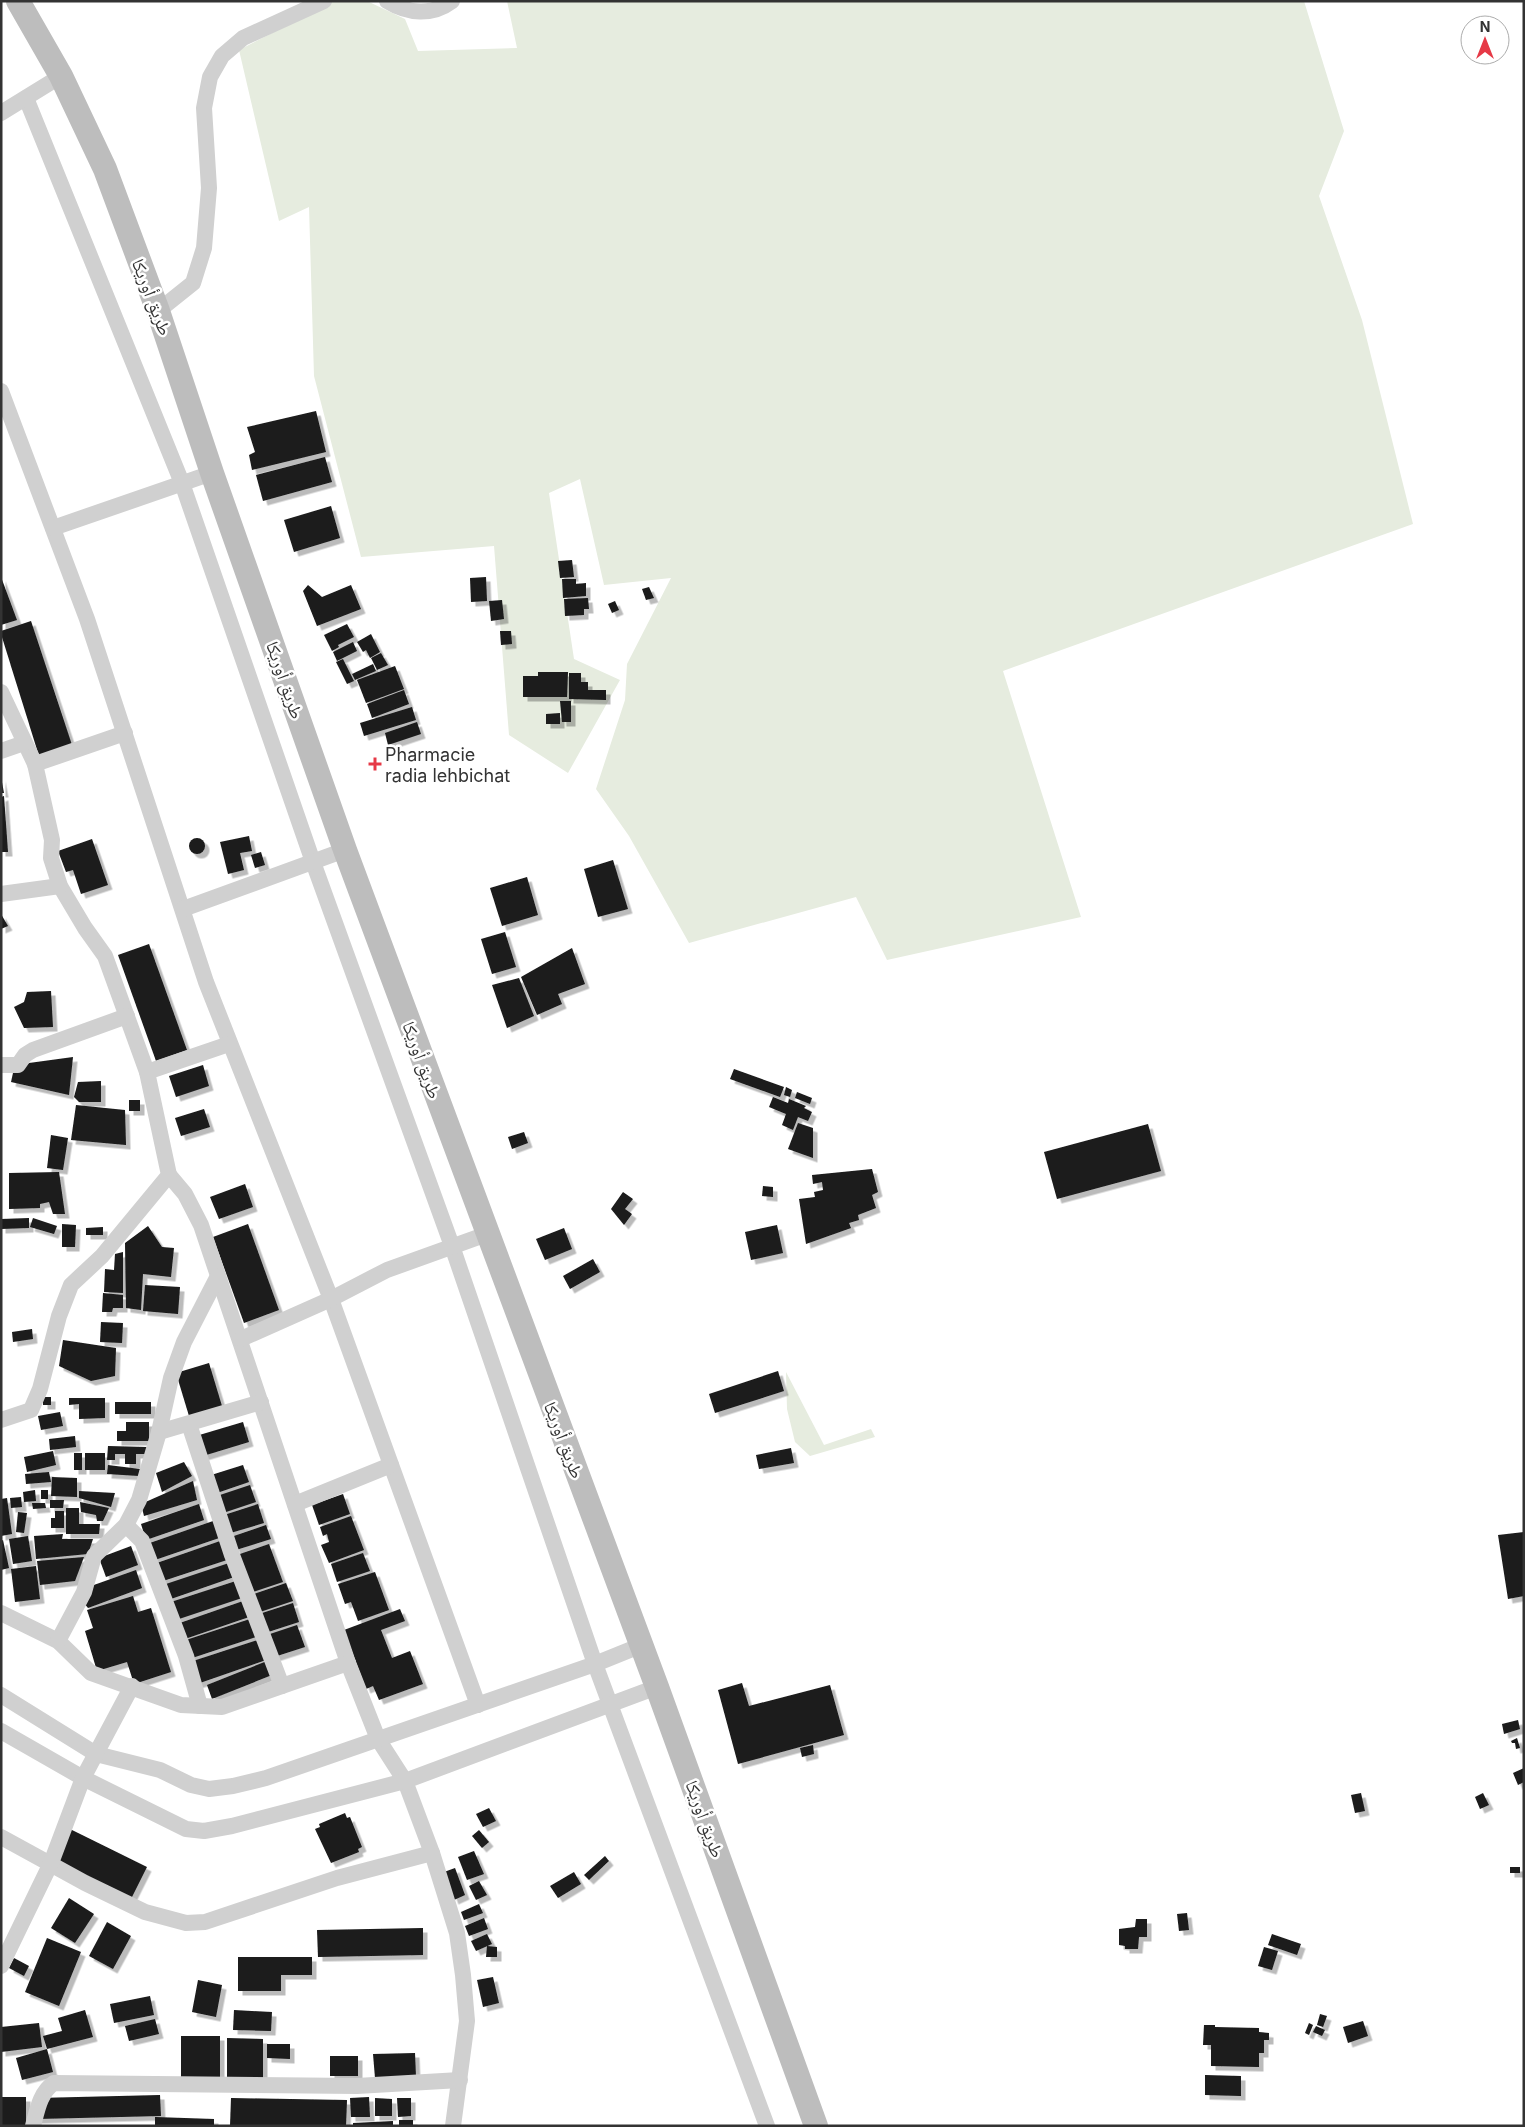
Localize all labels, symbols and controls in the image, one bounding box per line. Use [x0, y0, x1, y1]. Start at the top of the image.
north arrow [1460, 15, 1510, 65]
text: N [1480, 18, 1490, 35]
street label: طريق أوريكا [127, 256, 176, 339]
street label: طريق أوريكا [261, 638, 308, 722]
place label: Pharmacie radia lehbichat [385, 744, 510, 786]
marker: Pharmacie radia lehbichat [369, 758, 381, 770]
street label: طريق أوريكا [397, 1019, 446, 1102]
street label: طريق أوريكا [539, 1399, 588, 1482]
street label: طريق أوريكا [680, 1778, 729, 1861]

